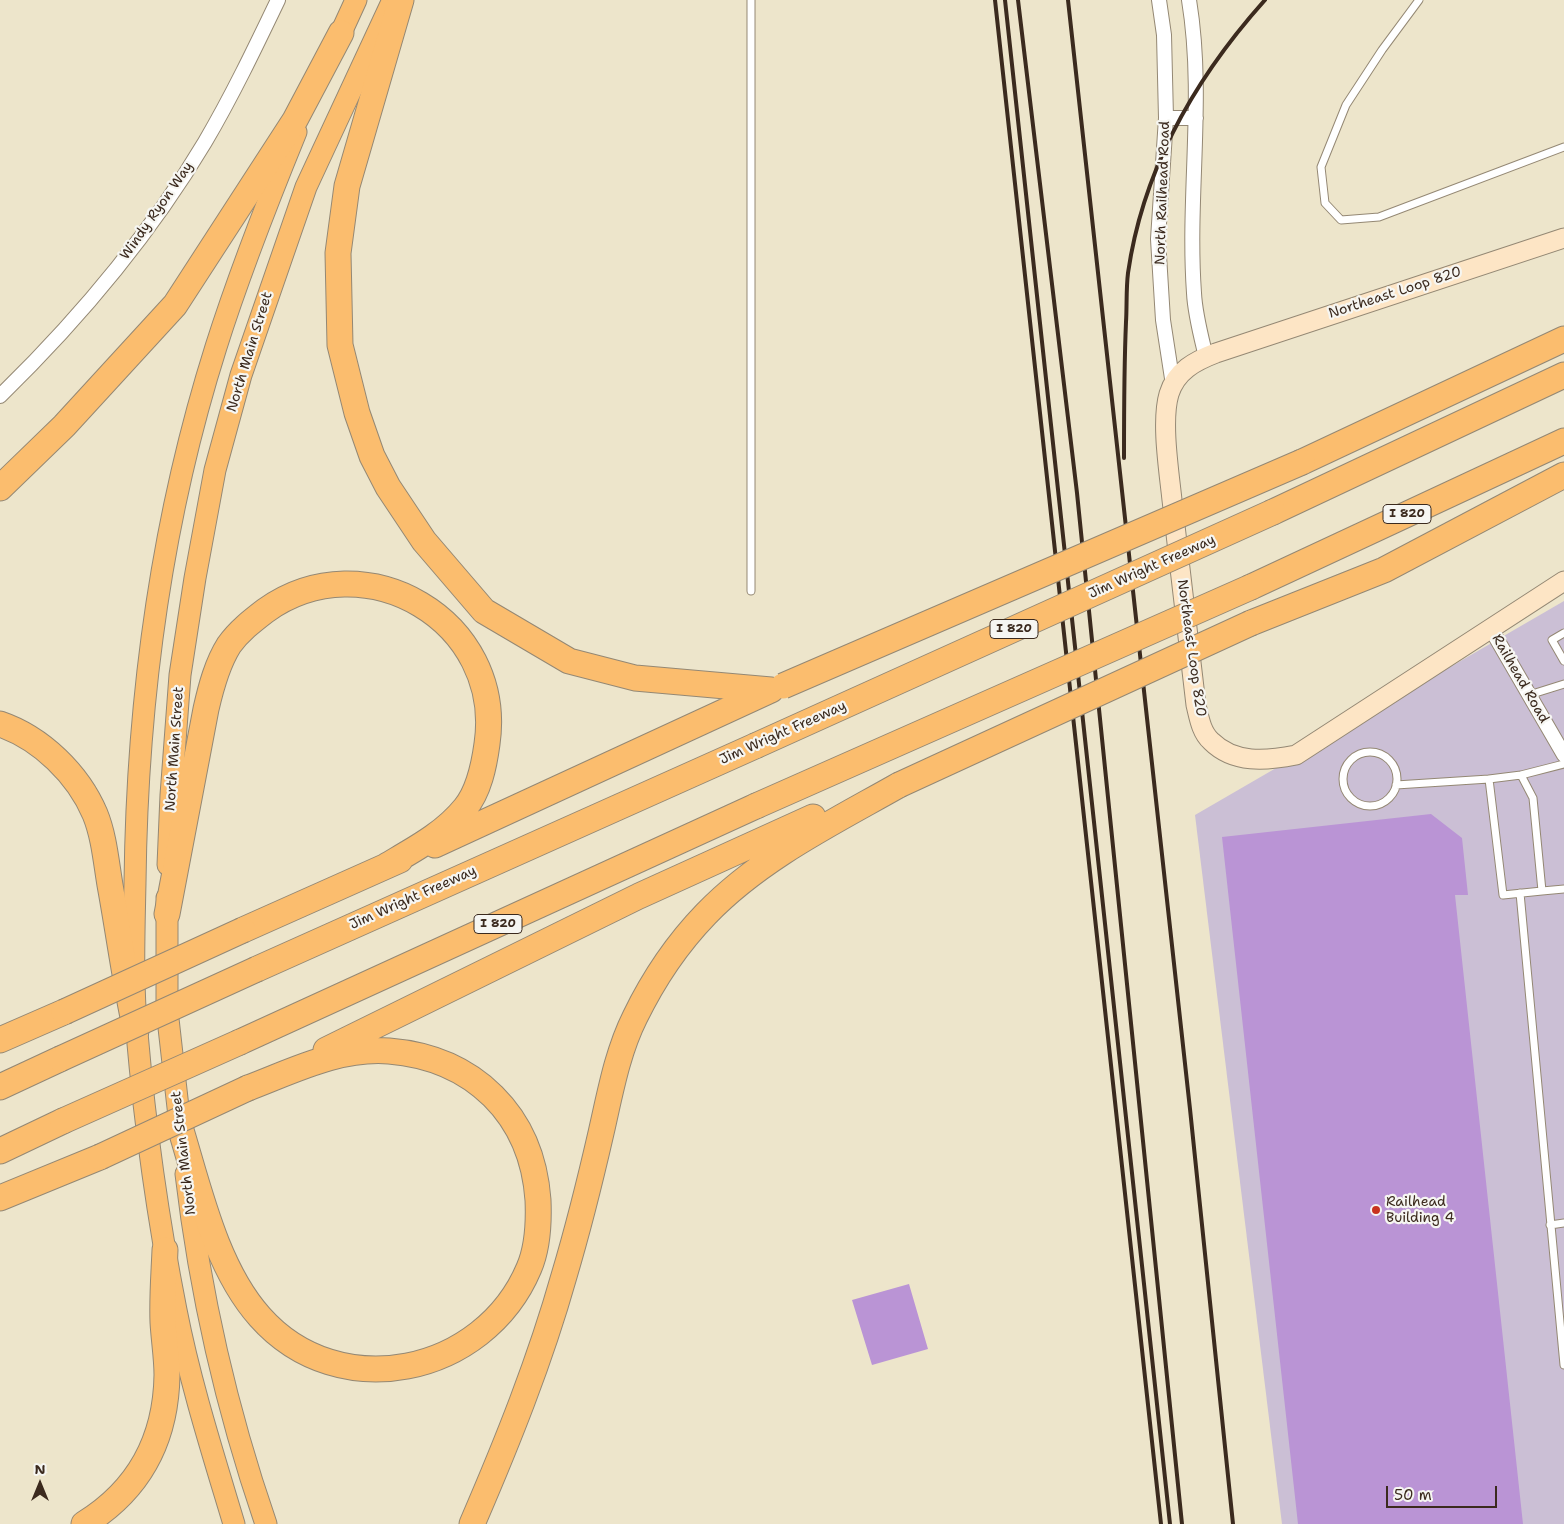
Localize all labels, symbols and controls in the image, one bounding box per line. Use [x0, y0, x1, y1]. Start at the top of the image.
street label: North Railhead Road [1152, 121, 1174, 265]
street label: Windy Ryon Way [117, 159, 197, 263]
street label: Northeast Loop 820 [1327, 264, 1463, 322]
street label: North Main Street [224, 290, 276, 414]
road number: I 820 [1383, 504, 1431, 524]
street label: Jim Wright Freeway [1086, 531, 1218, 603]
street label: Northeast Loop 820 [1173, 578, 1209, 718]
road number: I 820 [990, 620, 1038, 638]
street label: Railhead Road [1488, 632, 1552, 726]
street label: North Main Street [162, 686, 188, 812]
street label: Jim Wright Freeway [717, 697, 849, 769]
street label: Jim Wright Freeway [347, 862, 479, 934]
road number: I 820 [474, 914, 522, 934]
street label: North Main Street [168, 1090, 200, 1216]
place label: Railhead Building 4 [1386, 1194, 1454, 1226]
marker: Railhead Building 4 [1370, 1204, 1382, 1216]
north arrow [15, 1459, 65, 1509]
text: N [34, 1460, 46, 1478]
scale bar [1389, 1476, 1500, 1508]
text: 50 m [1394, 1485, 1432, 1505]

